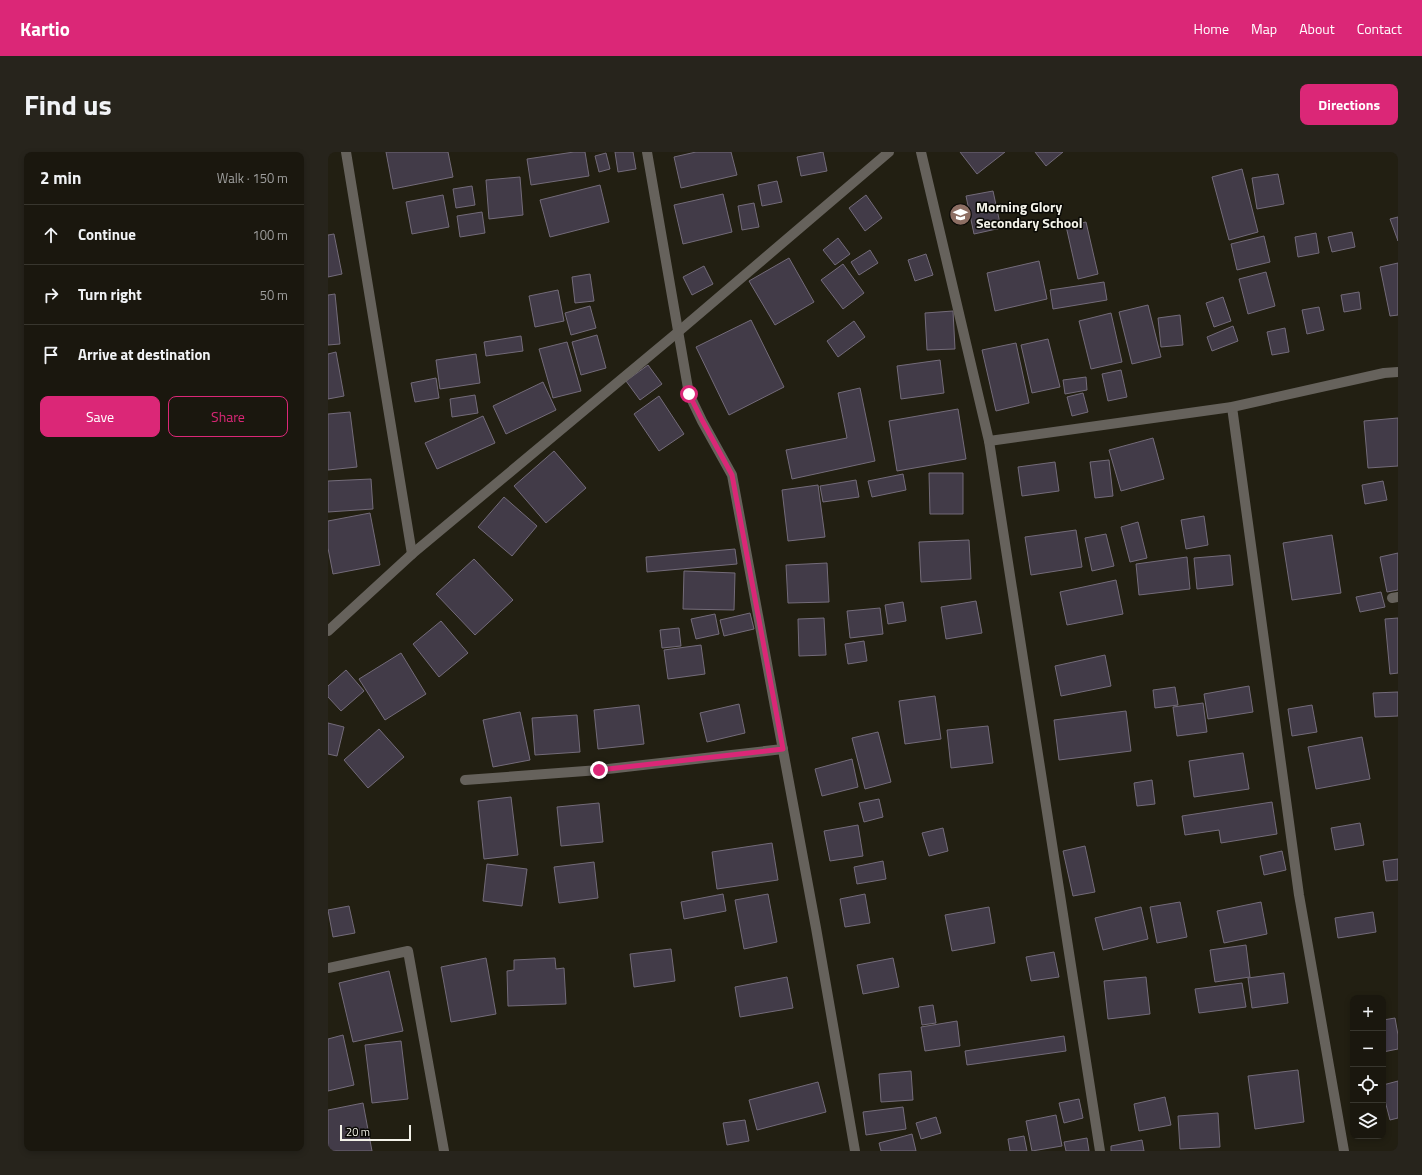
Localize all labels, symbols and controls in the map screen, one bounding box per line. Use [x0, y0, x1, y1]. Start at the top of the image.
text: Kartio [20, 14, 70, 43]
text: Home [1194, 18, 1229, 39]
text: Map [1251, 18, 1277, 39]
text: About [1299, 18, 1335, 39]
text: Contact [1357, 18, 1402, 39]
text: Find us [24, 83, 112, 126]
button: Directions [1300, 84, 1398, 125]
text: 2 min [40, 165, 81, 191]
text: Walk · 150 m [217, 168, 288, 188]
place label: Morning Glory Secondary School [976, 196, 1083, 233]
school or university icon: Morning Glory Secondary School [948, 202, 974, 228]
text: Continue [78, 223, 136, 246]
icon: ahead [40, 224, 62, 246]
text: 100 m [252, 225, 288, 245]
text: Turn right [78, 283, 142, 306]
icon: right [40, 284, 62, 306]
text: 50 m [260, 285, 288, 305]
text: Arrive at destination [78, 343, 211, 366]
icon: arrive [40, 344, 62, 366]
route start [680, 385, 698, 403]
button: Save [40, 396, 160, 437]
button: Share [168, 396, 288, 437]
route end [590, 761, 608, 779]
map controls [1350, 995, 1386, 1139]
button: + [1350, 995, 1386, 1031]
button: − [1350, 1031, 1386, 1067]
button: locate [1350, 1067, 1386, 1103]
button: layers [1350, 1103, 1386, 1139]
scale bar [340, 1123, 411, 1142]
text: 20 m [346, 1124, 370, 1140]

